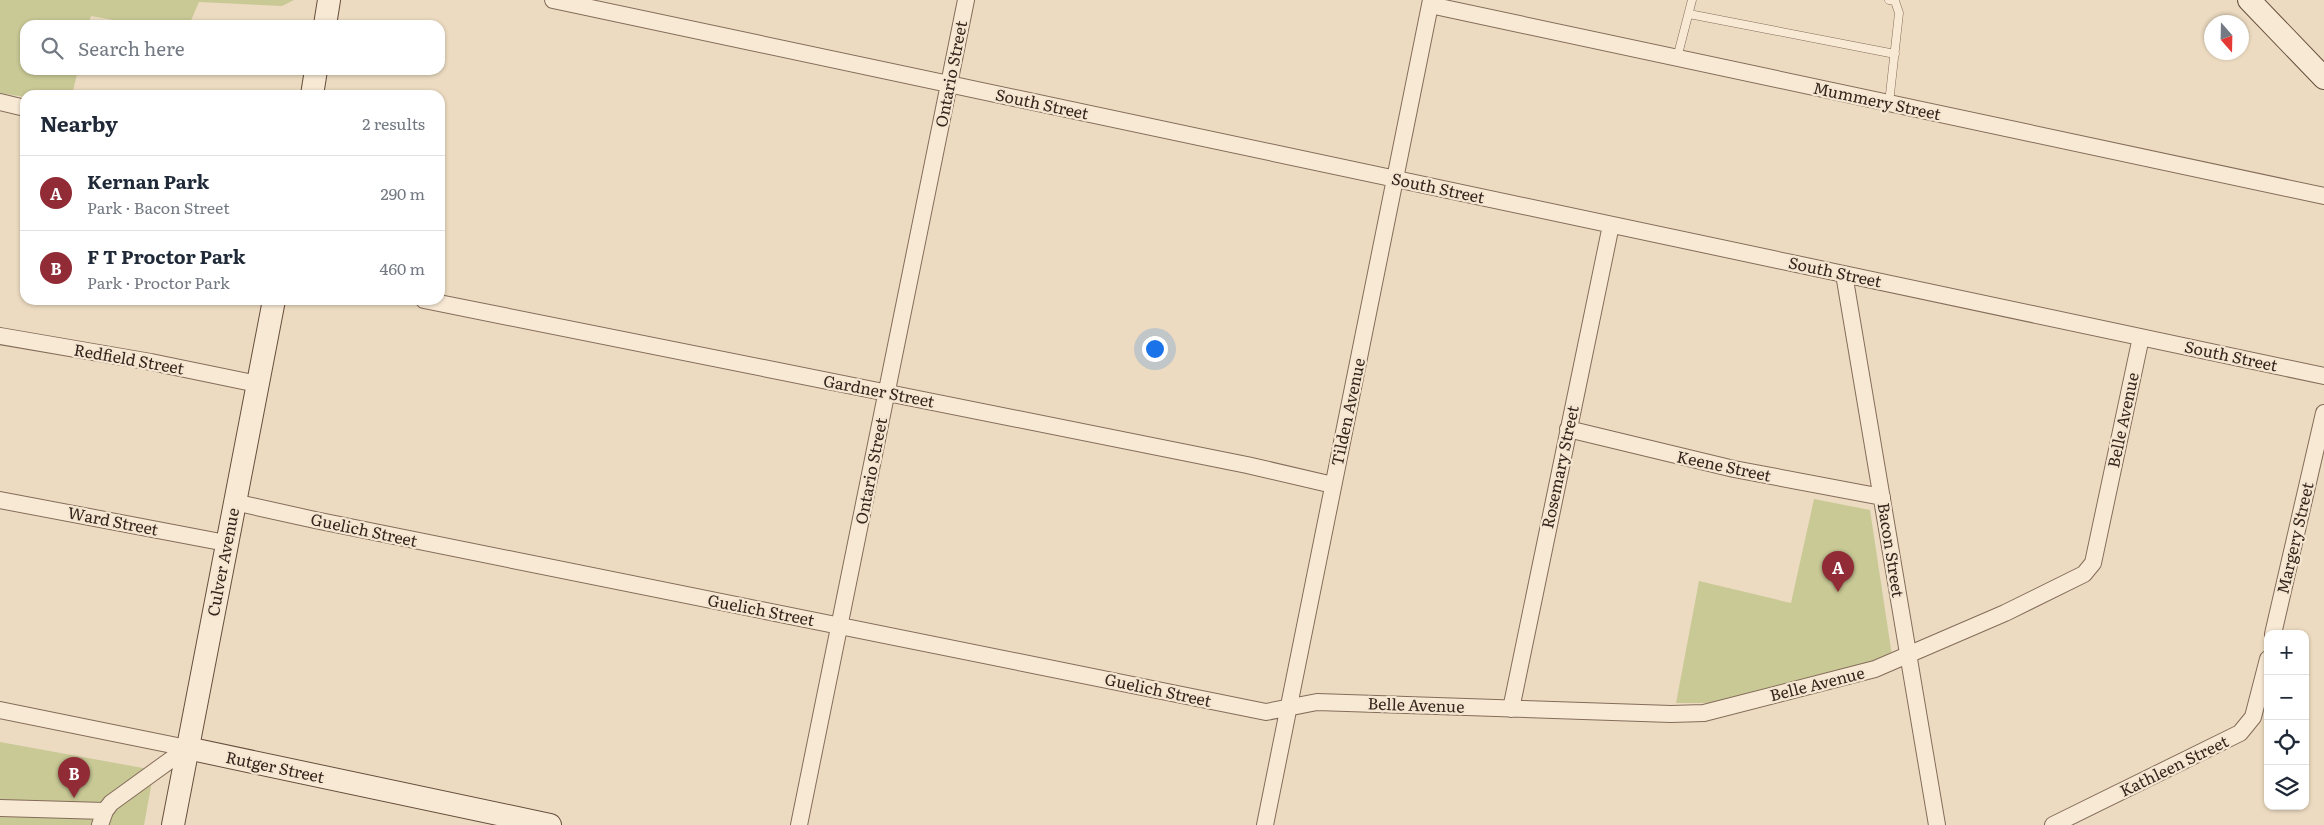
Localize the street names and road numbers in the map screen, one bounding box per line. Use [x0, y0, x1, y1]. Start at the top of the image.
street label: Ontario Street [928, 18, 972, 129]
street label: Mummery Street [1811, 75, 1944, 125]
street label: South Street [993, 81, 1091, 125]
street label: South Street [1389, 165, 1487, 209]
street label: South Street [1786, 249, 1884, 293]
street label: South Street [2182, 333, 2280, 377]
street label: Redfield Street [72, 337, 187, 380]
street label: Tilden Avenue [1324, 356, 1370, 468]
street label: Gardner Street [822, 367, 937, 413]
street label: Belle Avenue [2100, 370, 2144, 470]
street label: Rosemary Street [1534, 402, 1584, 531]
street label: Ontario Street [848, 415, 892, 526]
street label: Keene Street [1675, 443, 1774, 487]
street label: Margery Street [2269, 479, 2319, 596]
street label: Ward Street [66, 499, 161, 541]
street label: Bacon Street [1873, 501, 1911, 600]
street label: Culver Avenue [200, 505, 244, 618]
street label: Guelich Street [309, 506, 420, 552]
street label: Guelich Street [706, 587, 817, 631]
street label: Belle Avenue [1767, 660, 1867, 706]
street label: Guelich Street [1103, 666, 1214, 712]
street label: Belle Avenue [1367, 690, 1465, 718]
street label: Kathleen Street [2115, 728, 2232, 802]
street label: Rutger Street [224, 744, 327, 788]

